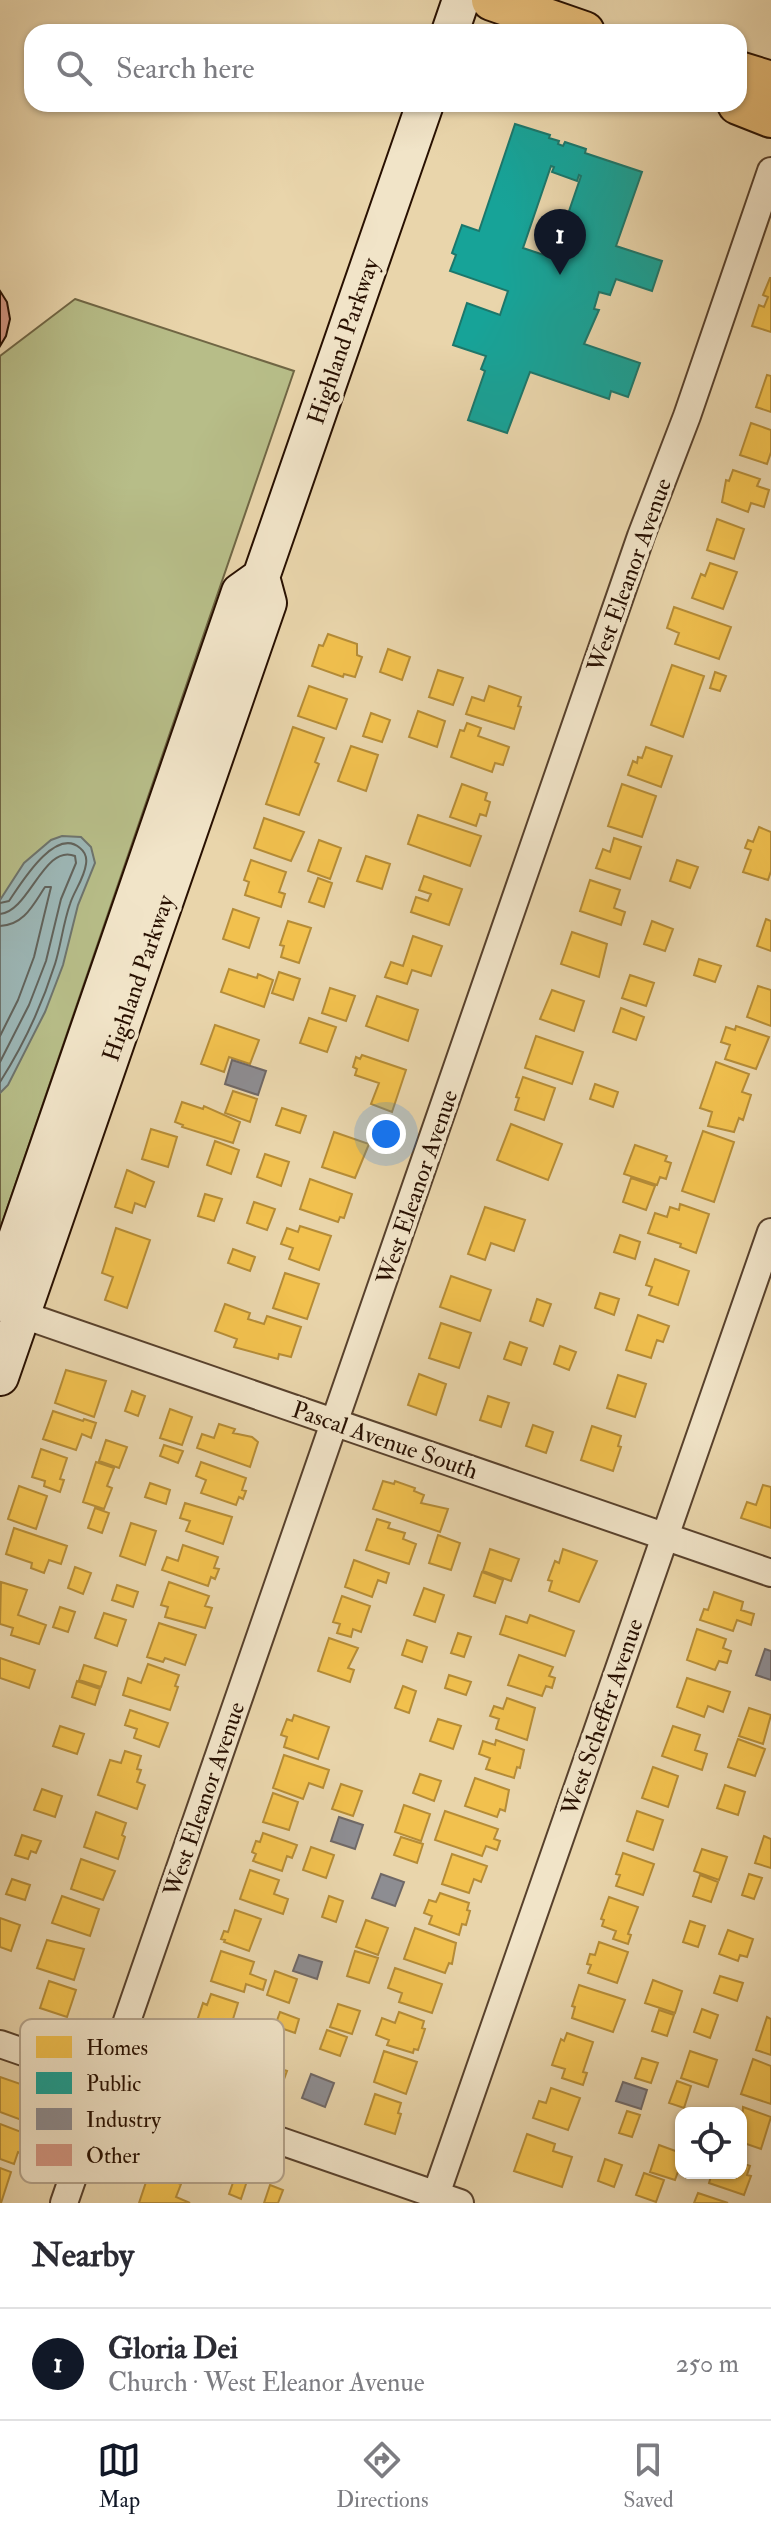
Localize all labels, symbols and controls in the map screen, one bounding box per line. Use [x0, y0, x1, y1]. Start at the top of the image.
search box [24, 24, 747, 112]
icon: search [52, 46, 96, 90]
text: Search here [116, 50, 255, 87]
pin: 1 [534, 209, 586, 275]
street label: Highland Parkway [300, 253, 387, 428]
street label: West Eleanor Avenue [580, 474, 679, 677]
street label: Highland Parkway [95, 890, 182, 1065]
street label: West Eleanor Avenue [369, 1086, 465, 1290]
your location [366, 1114, 406, 1154]
street label: Pascal Avenue South [288, 1394, 482, 1487]
street label: West Scheffer Avenue [554, 1615, 651, 1821]
street label: West Eleanor Avenue [156, 1698, 252, 1902]
legend [20, 2019, 284, 2183]
text: Homes [86, 2034, 148, 2062]
text: Public [86, 2070, 141, 2098]
text: Industry [86, 2106, 161, 2134]
map controls [675, 2107, 747, 2179]
button: locate [675, 2107, 747, 2179]
text: Other [86, 2142, 141, 2170]
text: Nearby [32, 2234, 134, 2277]
text: Gloria Dei [108, 2330, 238, 2367]
text: 1 [53, 2348, 63, 2380]
text: 250 m [676, 2348, 739, 2380]
text: Church · West Eleanor Avenue [108, 2367, 425, 2399]
tab: Map [97, 2438, 141, 2514]
tab: Directions [336, 2438, 429, 2514]
tab: Saved [623, 2438, 674, 2514]

